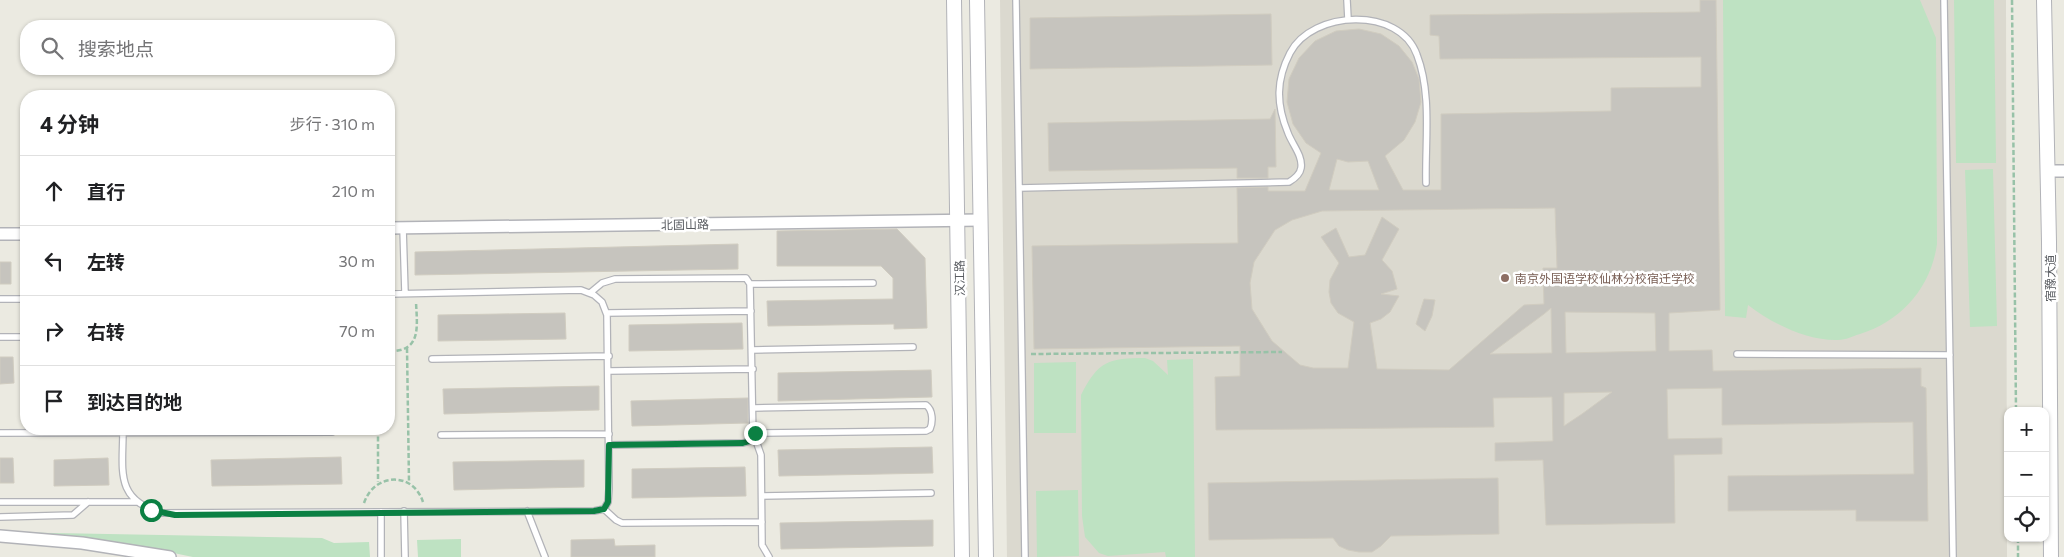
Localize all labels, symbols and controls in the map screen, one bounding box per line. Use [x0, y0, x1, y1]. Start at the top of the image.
search box [20, 20, 395, 75]
icon: search [38, 34, 66, 62]
text: 搜索地点 [78, 37, 154, 60]
text: 4 分钟 [40, 111, 99, 136]
text: 步行 · 310 m [290, 114, 375, 133]
icon: ahead [40, 177, 68, 205]
text: 直行 [87, 180, 125, 203]
text: 210 m [332, 181, 375, 200]
street label: 北固山路 [661, 217, 709, 231]
icon: left [40, 247, 68, 275]
text: 左转 [87, 250, 125, 273]
text: 30 m [338, 251, 375, 270]
street label: 宿豫大道 [2043, 254, 2057, 302]
street label: 汉江路 [952, 260, 966, 296]
place label: 南京外国语学校仙林分校宿迁学校 [1515, 271, 1695, 285]
marker: 南京外国语学校仙林分校宿迁学校 [1499, 272, 1511, 284]
icon: right [40, 317, 68, 345]
text: 右转 [87, 320, 125, 343]
text: 70 m [339, 321, 375, 340]
icon: arrive [40, 387, 68, 415]
text: 到达目的地 [87, 390, 182, 413]
map controls [2004, 407, 2049, 542]
button: + [2004, 407, 2049, 452]
route end [744, 422, 767, 445]
button: − [2004, 452, 2049, 497]
button: locate [2004, 497, 2049, 542]
route start [140, 499, 163, 522]

